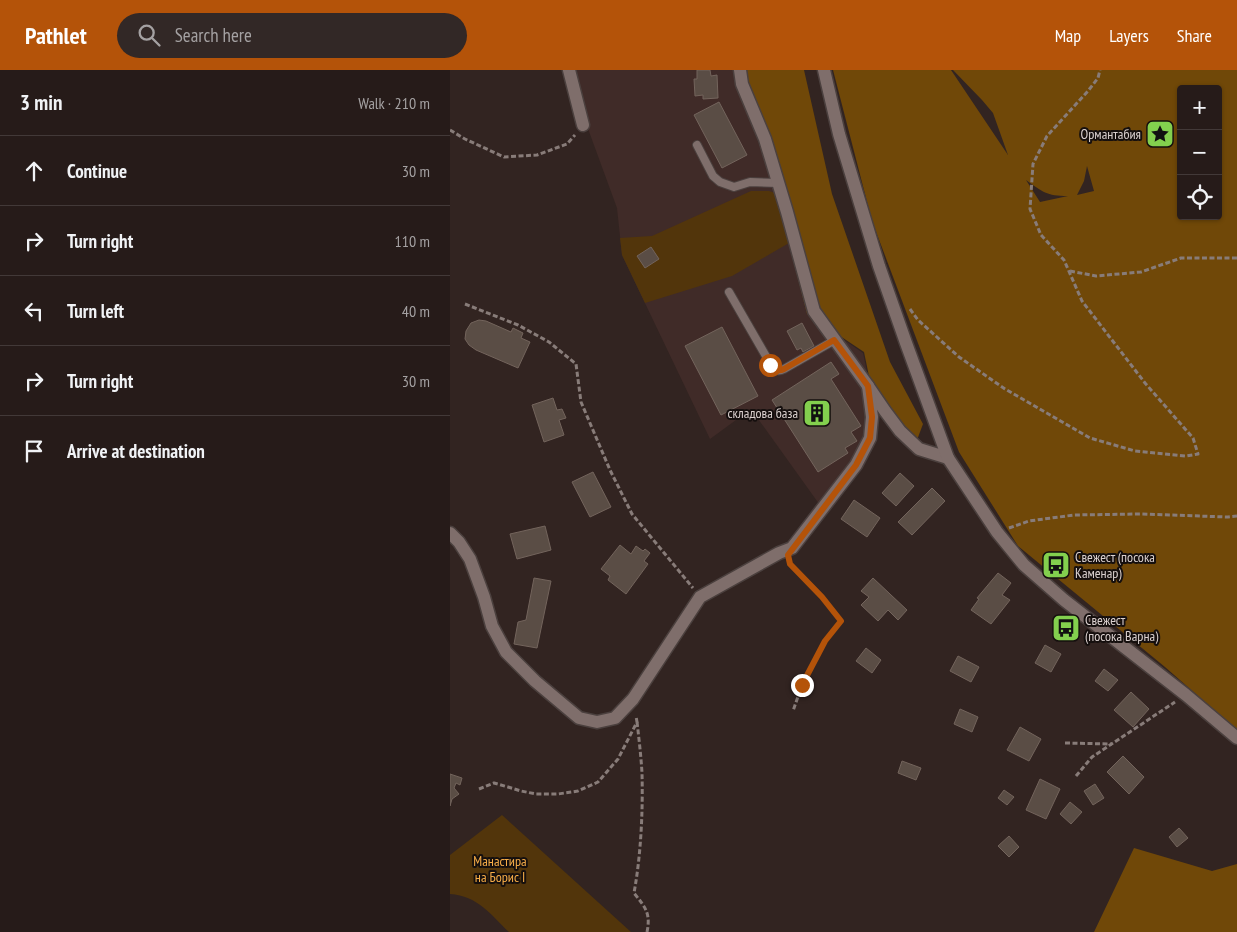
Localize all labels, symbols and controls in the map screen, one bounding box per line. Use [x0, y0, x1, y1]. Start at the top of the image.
search box [117, 13, 467, 58]
text: Pathlet [25, 20, 87, 51]
icon: search [135, 21, 163, 49]
text: Search here [175, 23, 252, 47]
text: Map [1055, 24, 1081, 47]
text: Layers [1109, 24, 1149, 47]
text: Share [1177, 24, 1212, 47]
map controls [1177, 85, 1222, 220]
button: + [1177, 85, 1222, 130]
text: 3 min [20, 89, 62, 116]
text: Walk · 210 m [358, 93, 430, 113]
place icon: Ормантабия [1145, 119, 1175, 149]
place label: Ормантабия [1081, 125, 1141, 143]
button: − [1177, 130, 1222, 175]
icon: ahead [20, 157, 48, 185]
text: Continue [67, 159, 127, 183]
text: 30 m [402, 161, 430, 181]
button: locate [1177, 175, 1222, 220]
icon: right [20, 227, 48, 255]
text: Turn right [67, 229, 133, 253]
text: 110 m [395, 231, 430, 251]
icon: left [20, 297, 48, 325]
text: Turn left [67, 299, 124, 323]
text: 40 m [402, 301, 430, 321]
route start [759, 354, 782, 377]
icon: right [20, 367, 48, 395]
text: Turn right [67, 369, 133, 393]
text: 30 m [402, 371, 430, 391]
building icon: складова база [802, 398, 832, 428]
place label: складова база [727, 404, 798, 422]
icon: arrive [20, 437, 48, 465]
text: Arrive at destination [67, 439, 205, 463]
place label: Свежест (посока Каменар) [1075, 548, 1155, 582]
bus stop icon: Свежест (посока Каменар) [1041, 550, 1071, 580]
place label: Свежест (посока Варна) [1085, 611, 1159, 645]
bus stop icon: Свежест (посока Варна) [1051, 613, 1081, 643]
route end [791, 674, 814, 697]
park label: Манастира на Борис І [473, 852, 527, 886]

